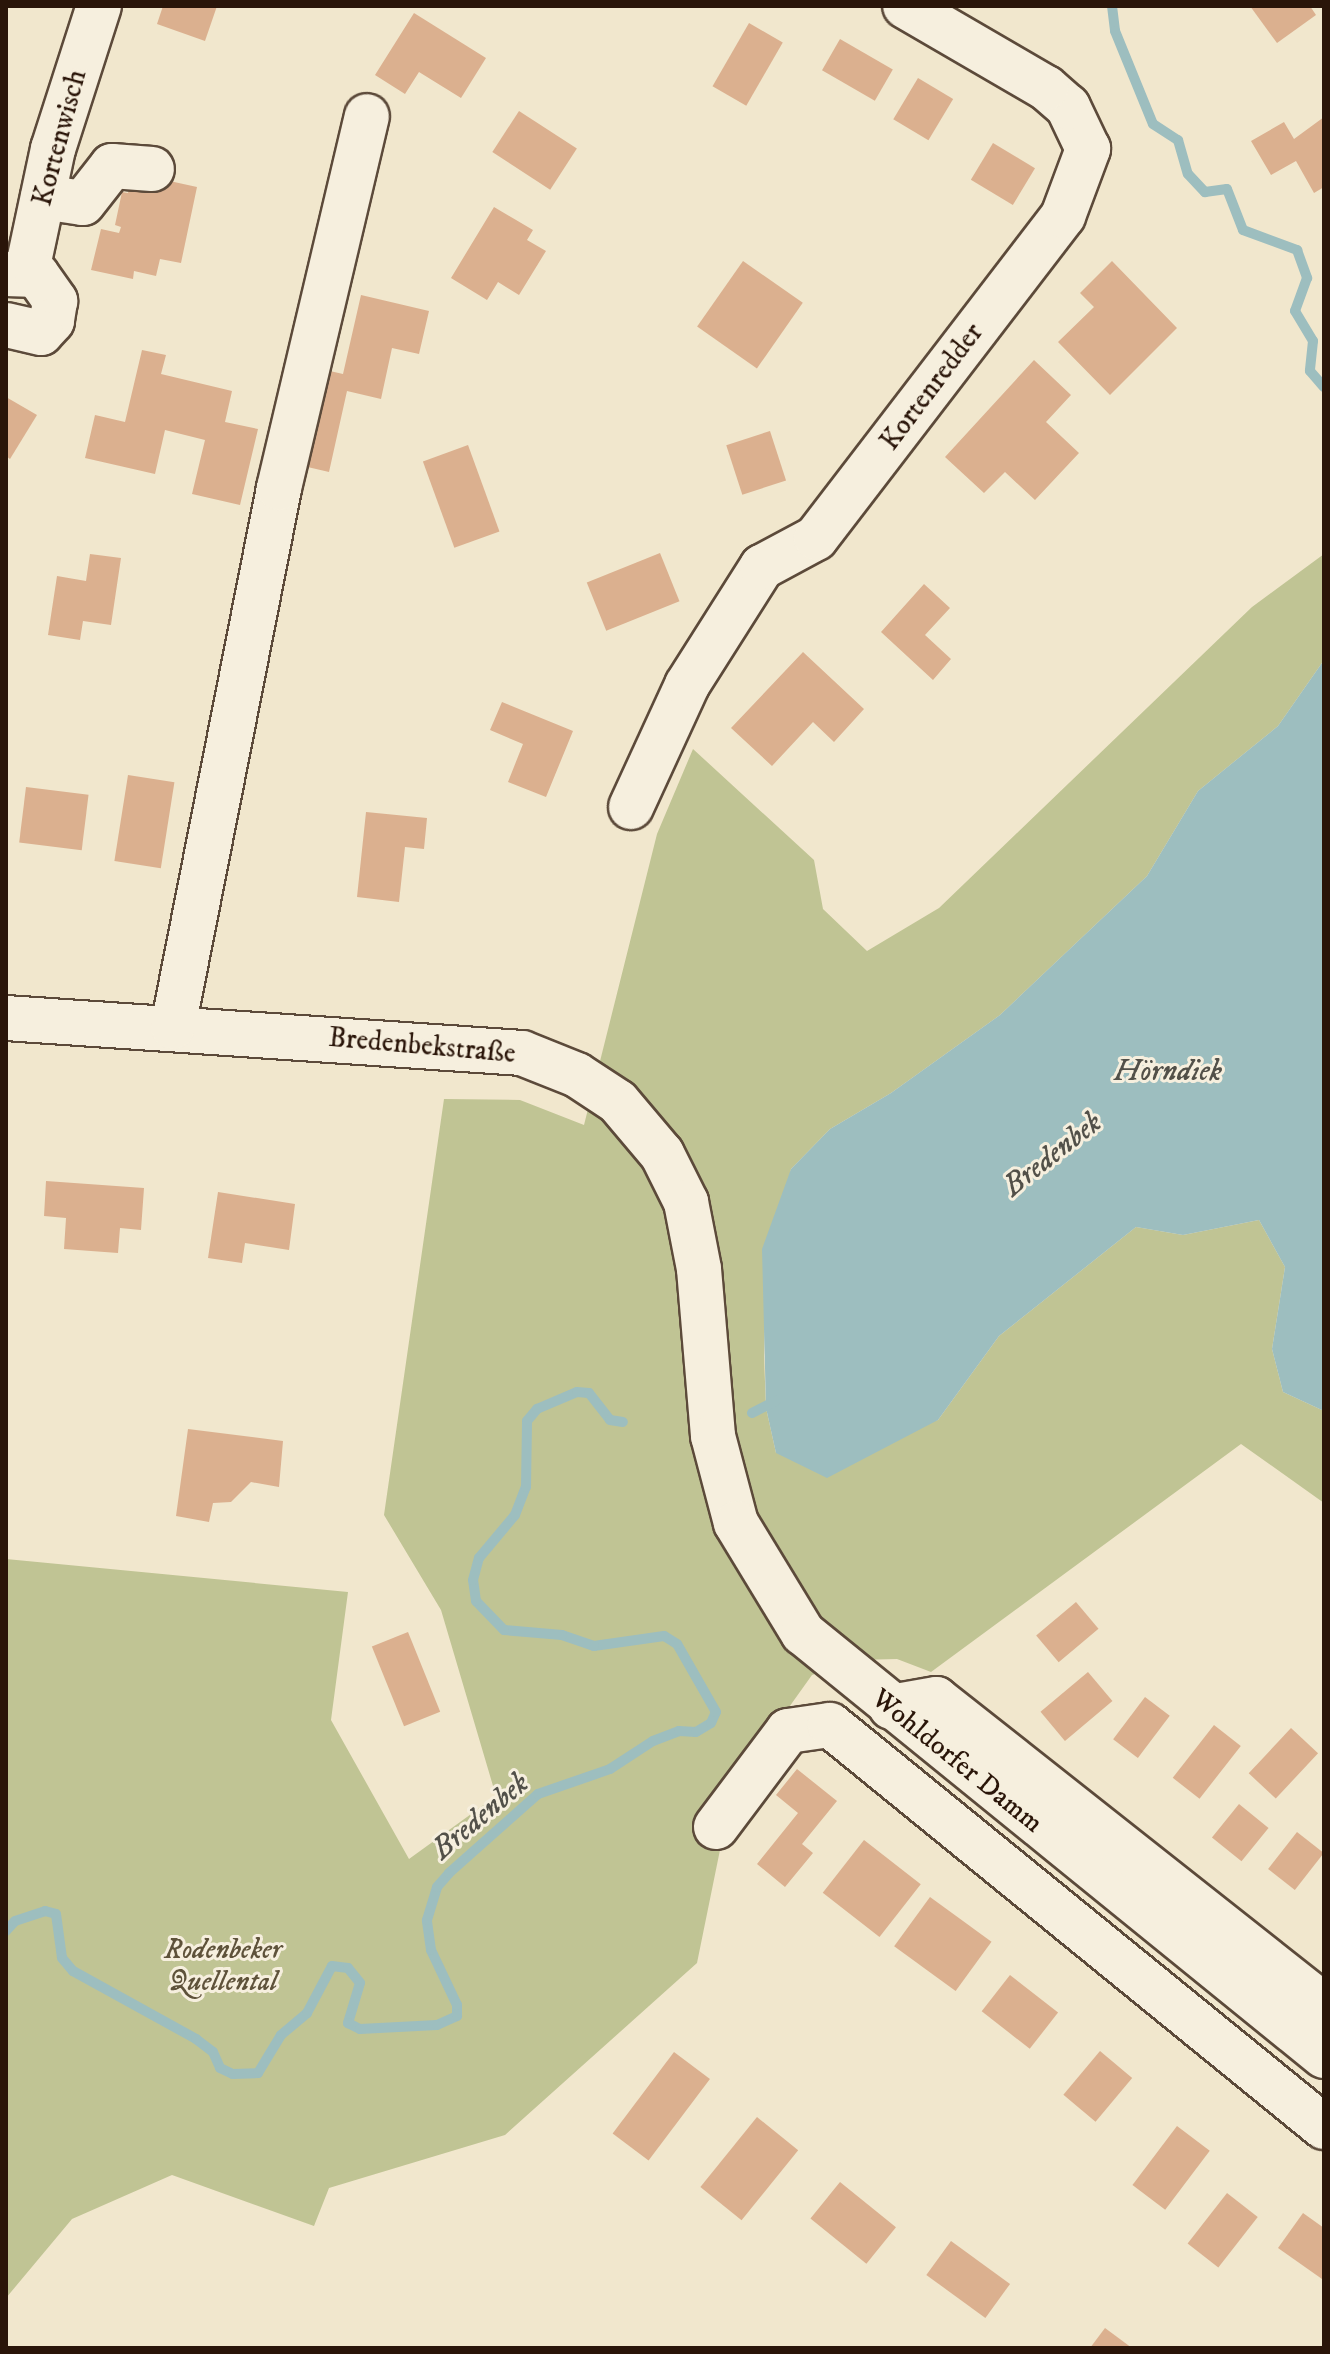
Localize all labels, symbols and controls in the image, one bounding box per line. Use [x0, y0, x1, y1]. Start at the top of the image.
street label: Kortenwisch [26, 66, 94, 210]
street label: Kortenredder [873, 317, 991, 457]
street label: Bredenbekstraße [327, 1021, 517, 1071]
water label: Hörndiek [1114, 1054, 1222, 1090]
water label: Bredenbek [996, 1105, 1110, 1205]
street label: Wohldorfer Damm [865, 1682, 1049, 1840]
water label: Bredenbek [425, 1766, 537, 1868]
park label: Rodenbeker Quellental [164, 1933, 282, 1999]

